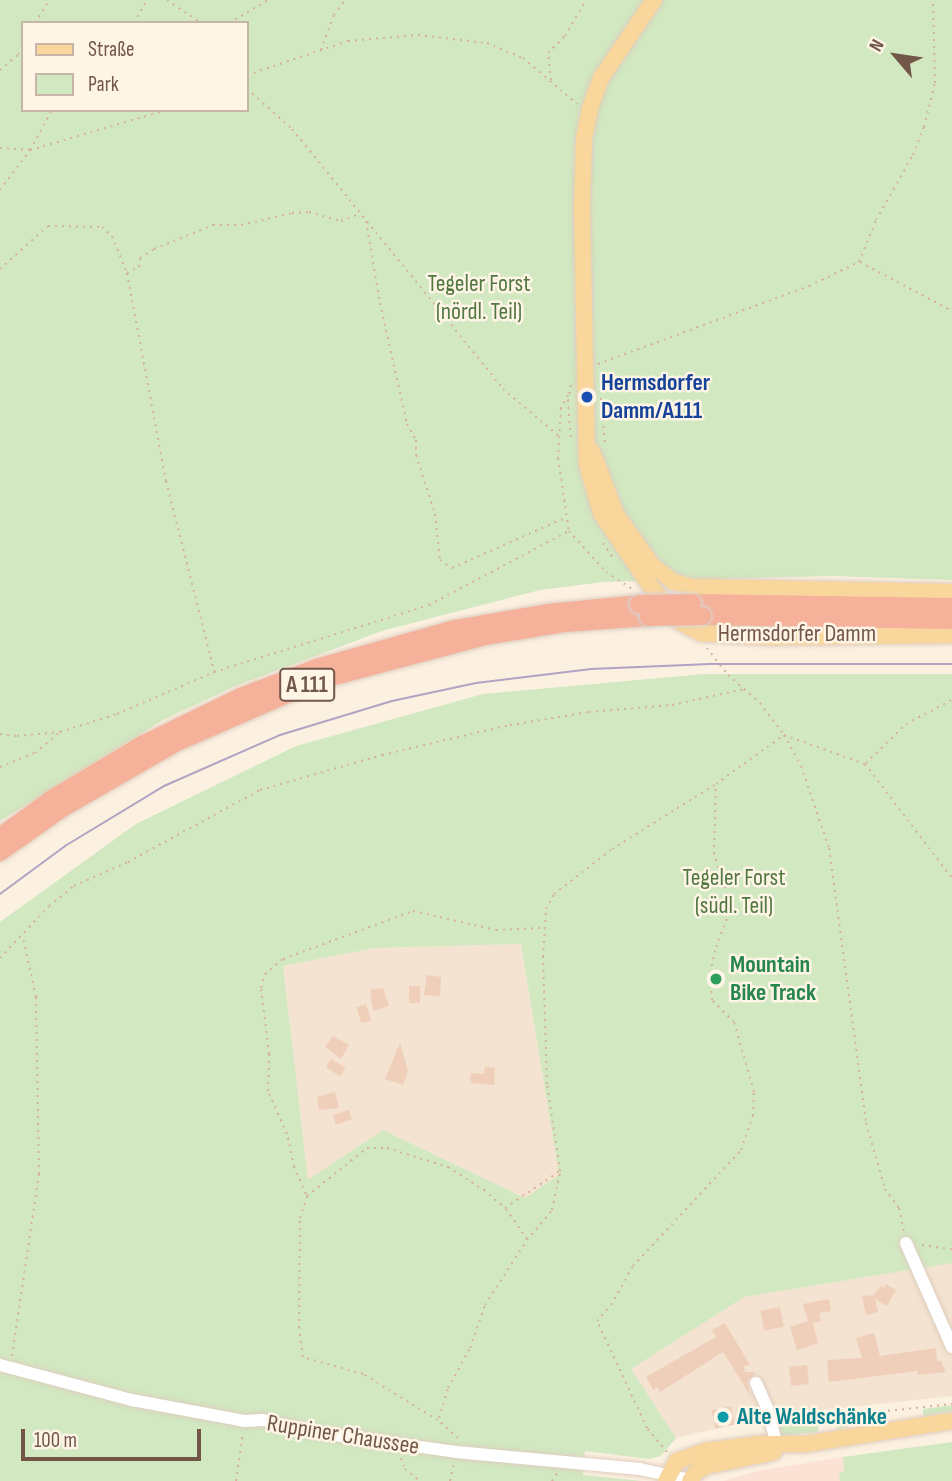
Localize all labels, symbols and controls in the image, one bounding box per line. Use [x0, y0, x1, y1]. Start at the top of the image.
legend [21, 21, 248, 112]
north arrow [861, 21, 931, 91]
text: N [865, 36, 890, 56]
text: Straße [88, 37, 134, 62]
text: Park [88, 72, 119, 97]
park label: Tegeler Forst (nördl. Teil) [428, 270, 530, 326]
place label: Hermsdorfer Damm/A111 [601, 369, 710, 425]
marker: Hermsdorfer Damm/A111 [579, 389, 595, 405]
street label: Hermsdorfer Damm [718, 620, 876, 648]
road number: A 111 [279, 666, 335, 705]
park label: Tegeler Forst (südl. Teil) [683, 864, 785, 920]
place label: Mountain Bike Track [730, 951, 816, 1007]
marker: Mountain Bike Track [708, 971, 724, 987]
place label: Alte Waldschänke [737, 1403, 887, 1431]
street label: Ruppiner Chaussee [265, 1409, 421, 1461]
marker: Alte Waldschänke [715, 1409, 731, 1425]
scale bar [24, 1414, 205, 1458]
text: 100 m [34, 1428, 77, 1453]

